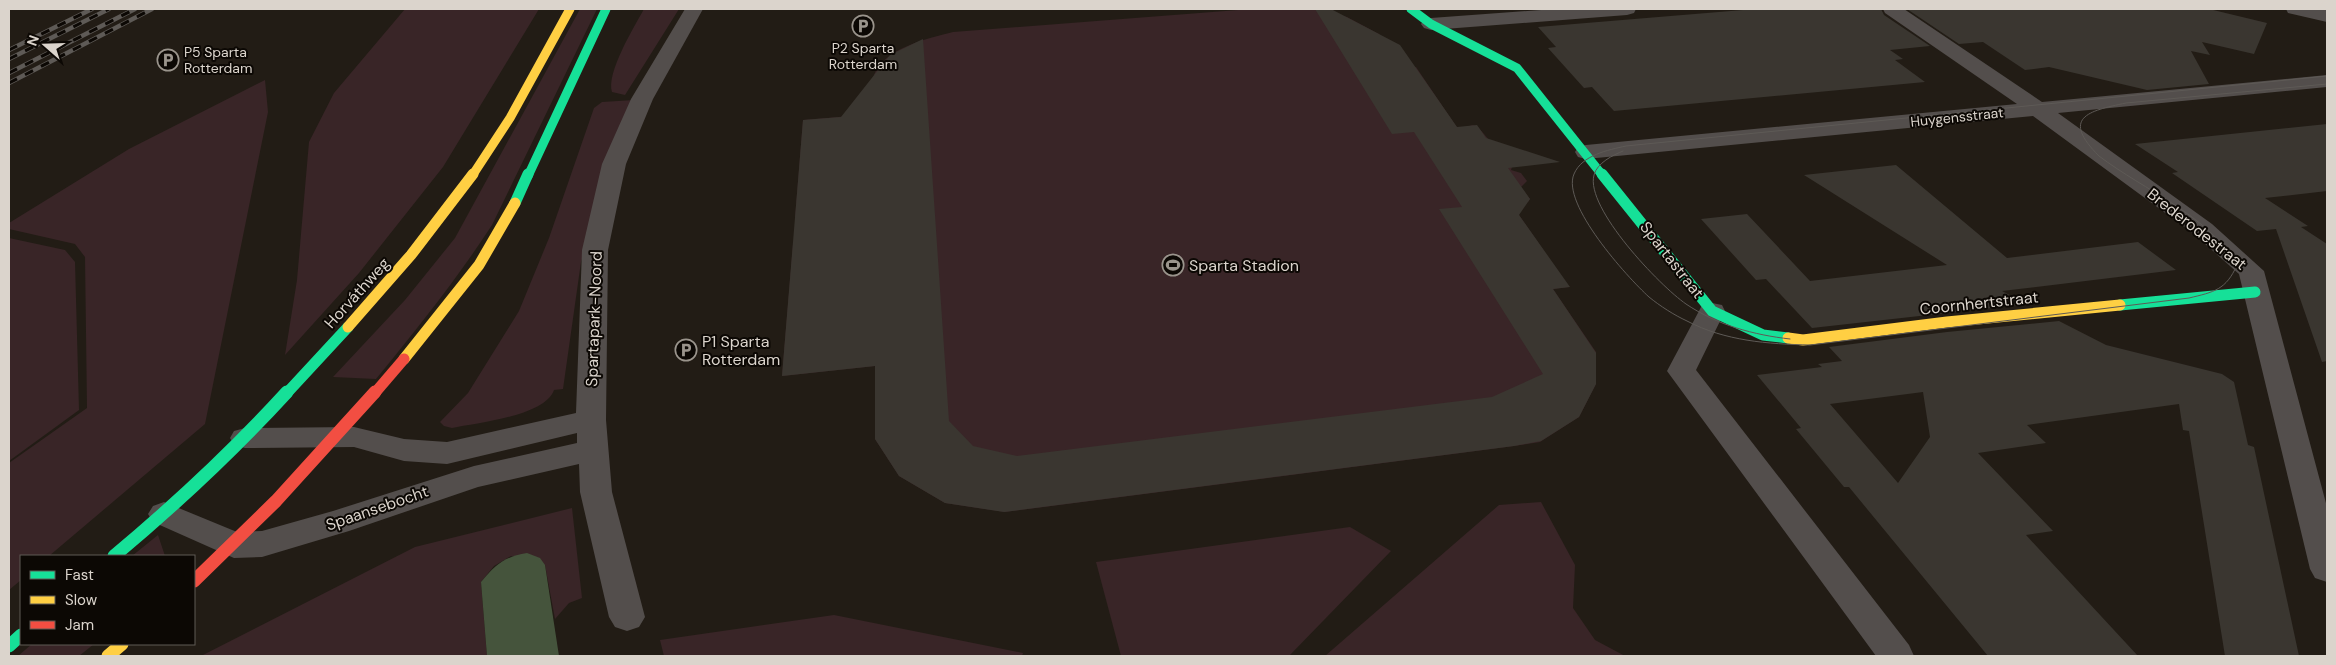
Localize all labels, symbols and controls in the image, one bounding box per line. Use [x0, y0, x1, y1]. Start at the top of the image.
parking icon: P2 Sparta Rotterdam [851, 14, 875, 38]
north arrow [20, 20, 70, 70]
text: N [23, 33, 43, 48]
place label: P2 Sparta Rotterdam [829, 39, 897, 73]
place label: P5 Sparta Rotterdam [184, 43, 252, 77]
parking icon: P5 Sparta Rotterdam [156, 48, 180, 72]
street label: Huygensstraat [1910, 103, 2004, 131]
street label: Brederodestraat [2143, 183, 2251, 275]
street label: Spartastraat [1635, 217, 1709, 303]
street label: Spartapark-Noord [581, 251, 607, 387]
street label: Horváthweg [320, 253, 394, 333]
sports icon: Sparta Stadion [1161, 253, 1185, 277]
place label: Sparta Stadion [1189, 255, 1299, 276]
street label: Coornhertstraat [1919, 286, 2039, 320]
place label: P1 Sparta Rotterdam [702, 331, 780, 370]
parking icon: P1 Sparta Rotterdam [674, 338, 698, 362]
street label: Spaansebocht [323, 481, 431, 535]
legend [20, 555, 195, 645]
text: Fast [65, 565, 94, 585]
text: Slow [65, 590, 98, 610]
text: Jam [65, 615, 94, 635]

